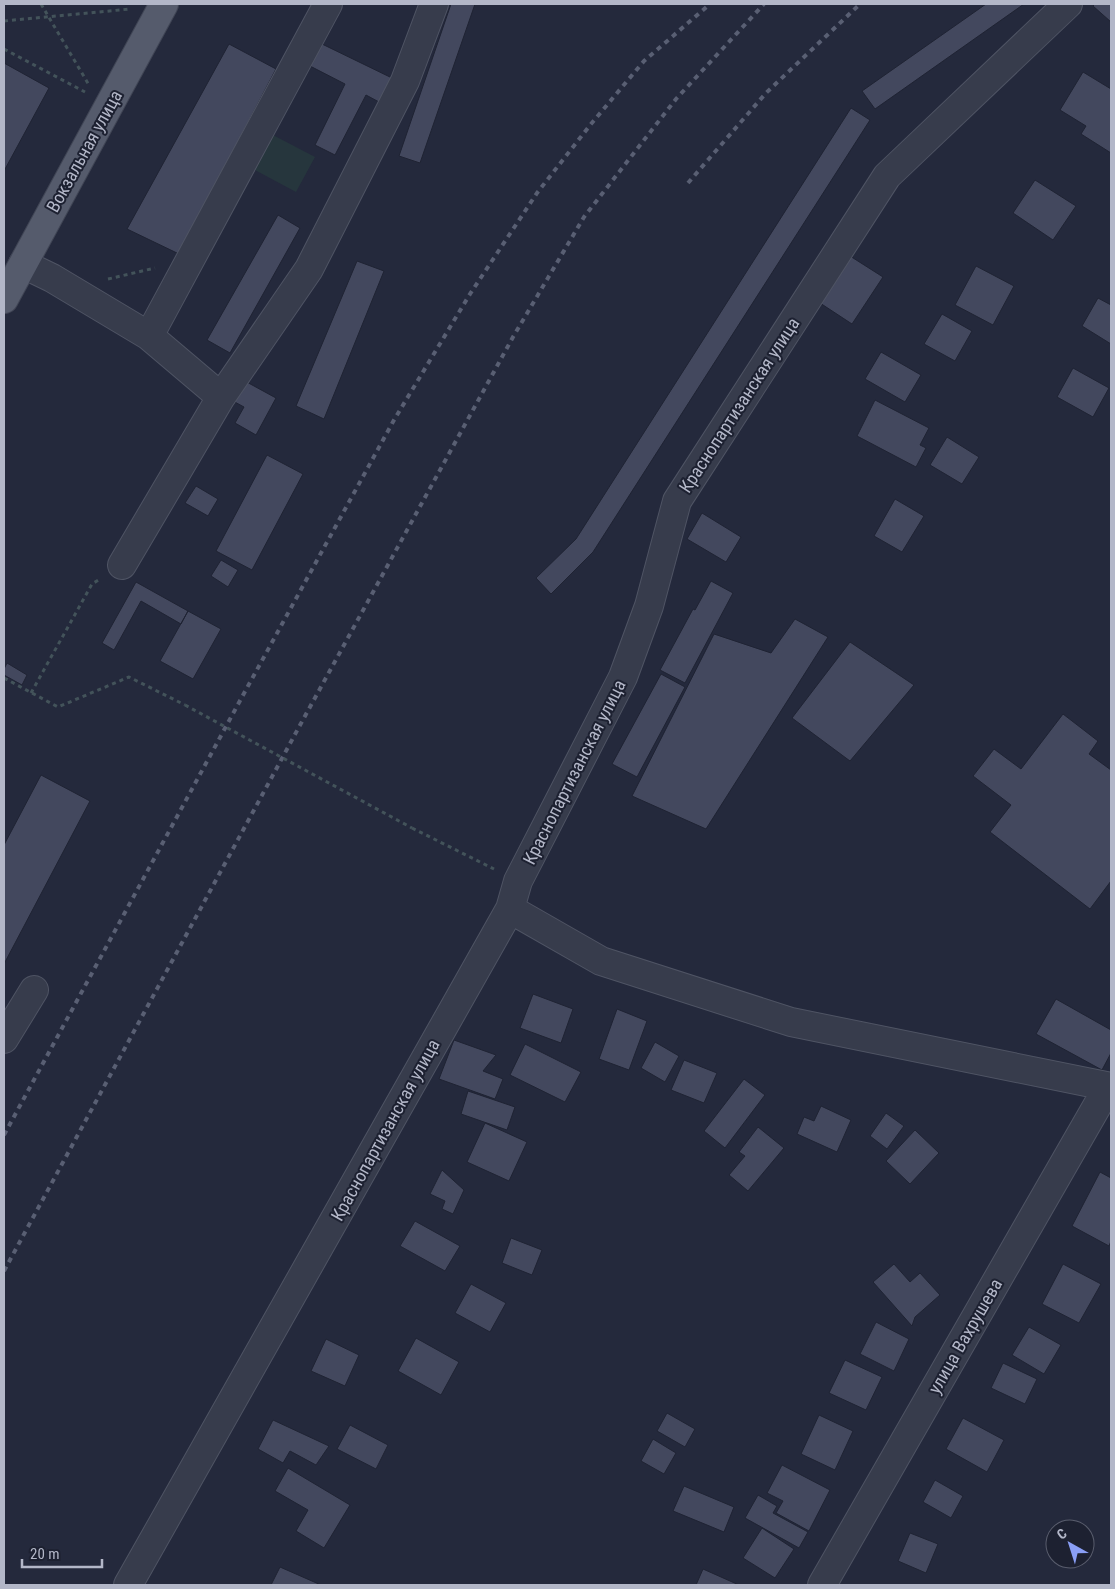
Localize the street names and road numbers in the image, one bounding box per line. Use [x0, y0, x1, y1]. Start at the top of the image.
street label: Вокзальная улица [42, 86, 126, 216]
street label: Краснопартизанская улица [675, 314, 803, 496]
street label: Краснопартизанская улица [518, 676, 630, 868]
street label: Краснопартизанская улица [326, 1036, 444, 1224]
street label: улица Вахрушева [924, 1275, 1006, 1397]

